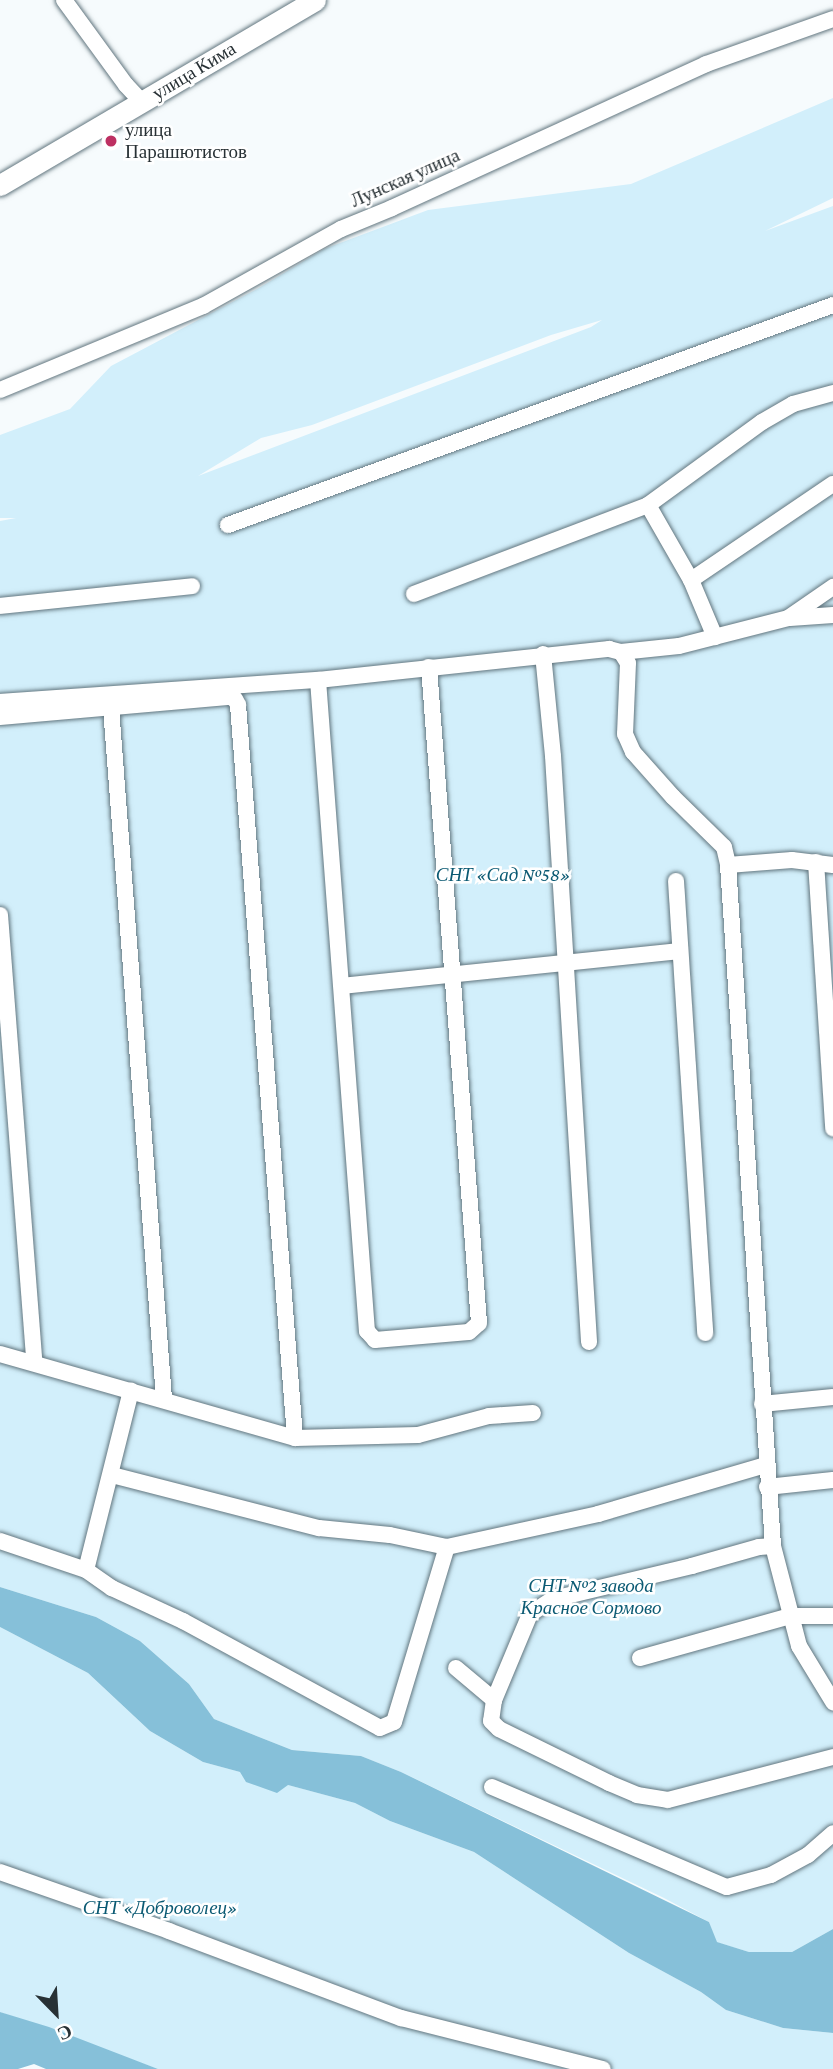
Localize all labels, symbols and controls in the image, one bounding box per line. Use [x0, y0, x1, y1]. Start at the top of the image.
street label: улица Кима [148, 37, 240, 105]
place label: улица Парашютистов [125, 119, 247, 163]
marker: улица Парашютистов [103, 133, 119, 149]
street label: Лунская улица [347, 144, 463, 212]
park label: СНТ «Сад №58» [436, 864, 570, 886]
park label: СНТ №2 завода Красное Сормово [521, 1575, 661, 1619]
park label: СНТ «Доброволец» [83, 1897, 237, 1919]
north arrow [21, 1978, 91, 2048]
text: С [54, 2020, 75, 2045]

